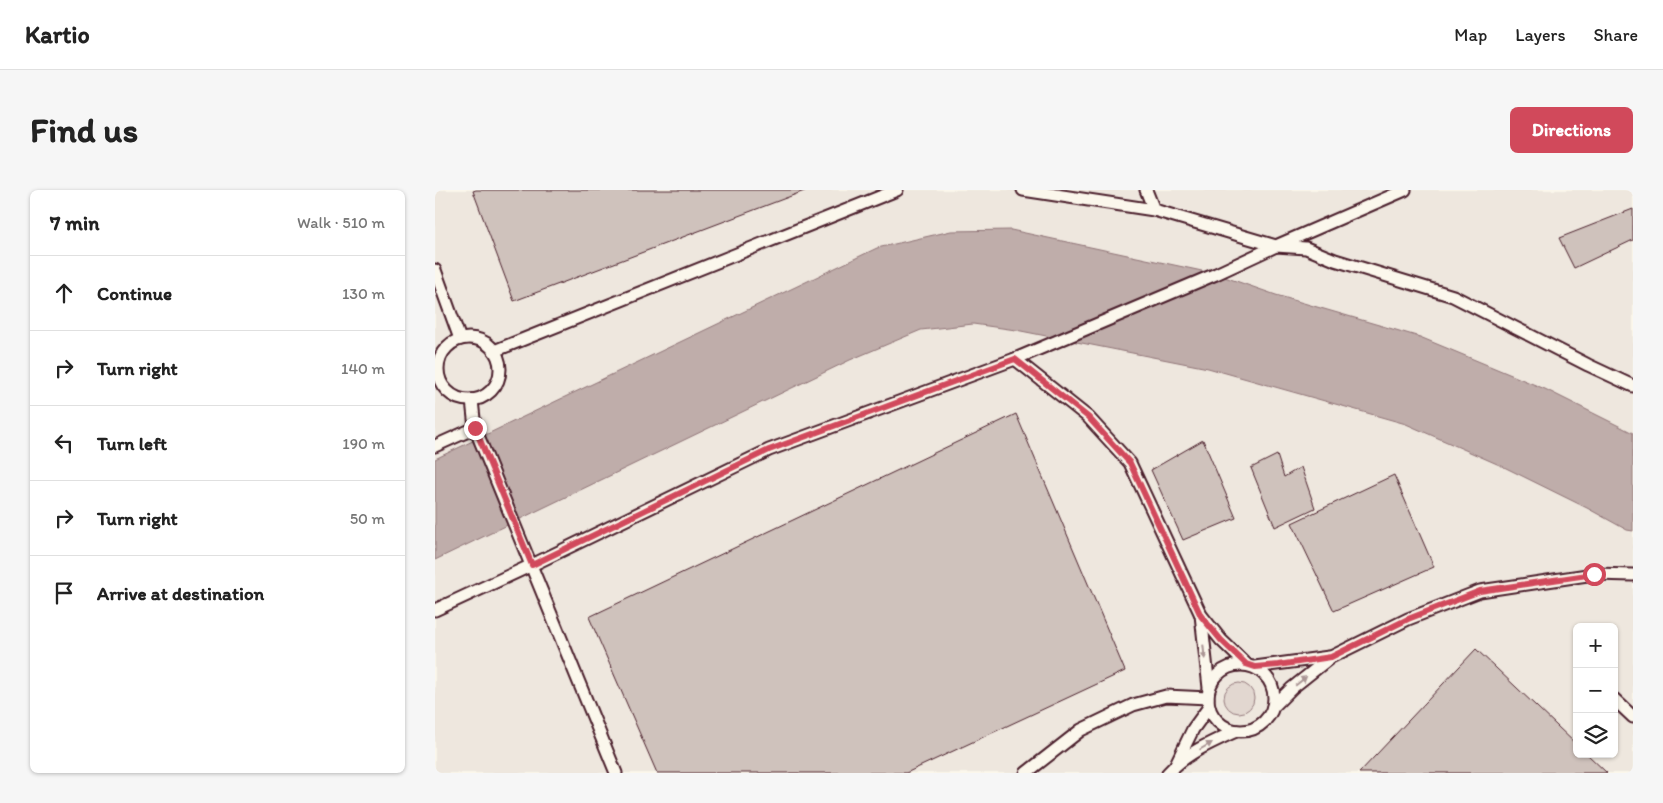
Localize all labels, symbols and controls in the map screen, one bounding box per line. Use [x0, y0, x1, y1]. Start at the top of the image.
text: Kartio [25, 20, 90, 49]
text: Map [1454, 24, 1487, 46]
text: Layers [1515, 24, 1565, 46]
text: Share [1593, 24, 1638, 46]
button: Directions [1510, 107, 1633, 153]
text: Find us [30, 109, 138, 151]
text: 7 min [50, 210, 99, 235]
text: Walk · 510 m [297, 213, 385, 232]
icon: ahead [50, 279, 78, 307]
text: Continue [97, 282, 172, 305]
text: 130 m [342, 284, 385, 303]
icon: right [50, 354, 78, 382]
text: Turn right [97, 357, 178, 380]
text: 140 m [341, 359, 385, 378]
route end [464, 417, 487, 440]
icon: left [50, 429, 78, 457]
text: Turn left [97, 432, 167, 455]
text: 190 m [342, 434, 385, 453]
icon: right [50, 504, 78, 532]
text: Turn right [97, 507, 178, 530]
text: 50 m [350, 509, 385, 528]
route start [1583, 563, 1606, 586]
icon: arrive [50, 579, 78, 607]
text: Arrive at destination [97, 582, 264, 605]
map controls [1573, 623, 1618, 758]
button: + [1573, 623, 1618, 668]
one-way arrow [1200, 644, 1208, 660]
button: − [1573, 668, 1618, 713]
one-way arrow [1295, 676, 1307, 687]
button: layers [1573, 713, 1618, 758]
one-way arrow [1199, 741, 1212, 750]

